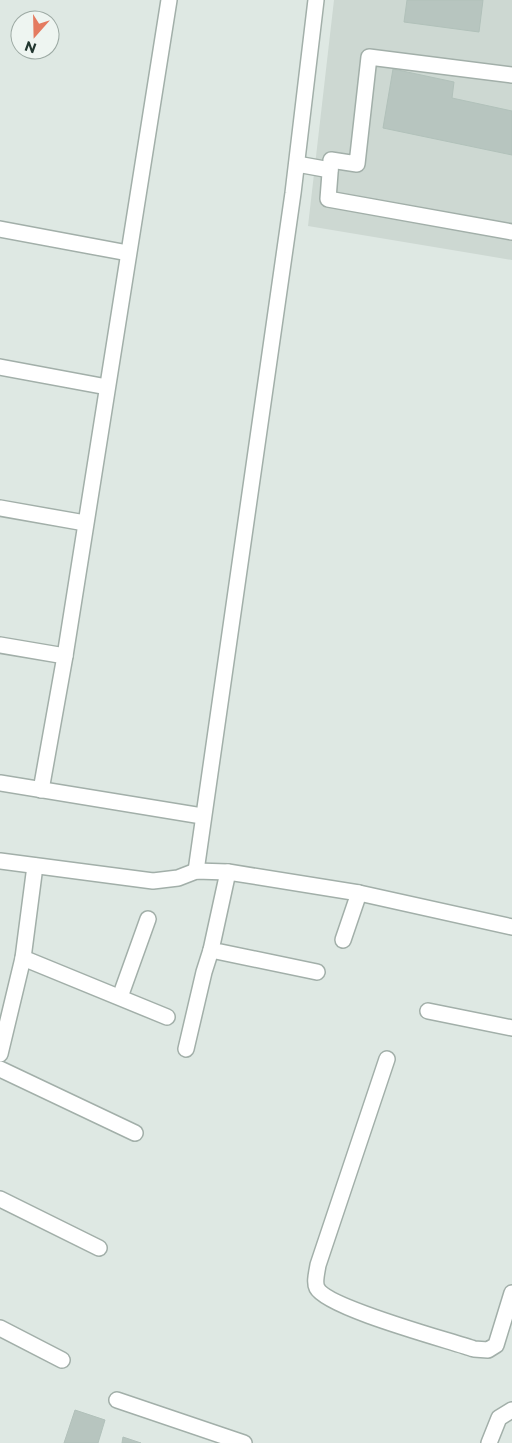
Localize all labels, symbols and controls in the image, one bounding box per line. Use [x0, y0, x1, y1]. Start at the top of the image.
north arrow [10, 10, 60, 60]
text: N [22, 37, 39, 58]

